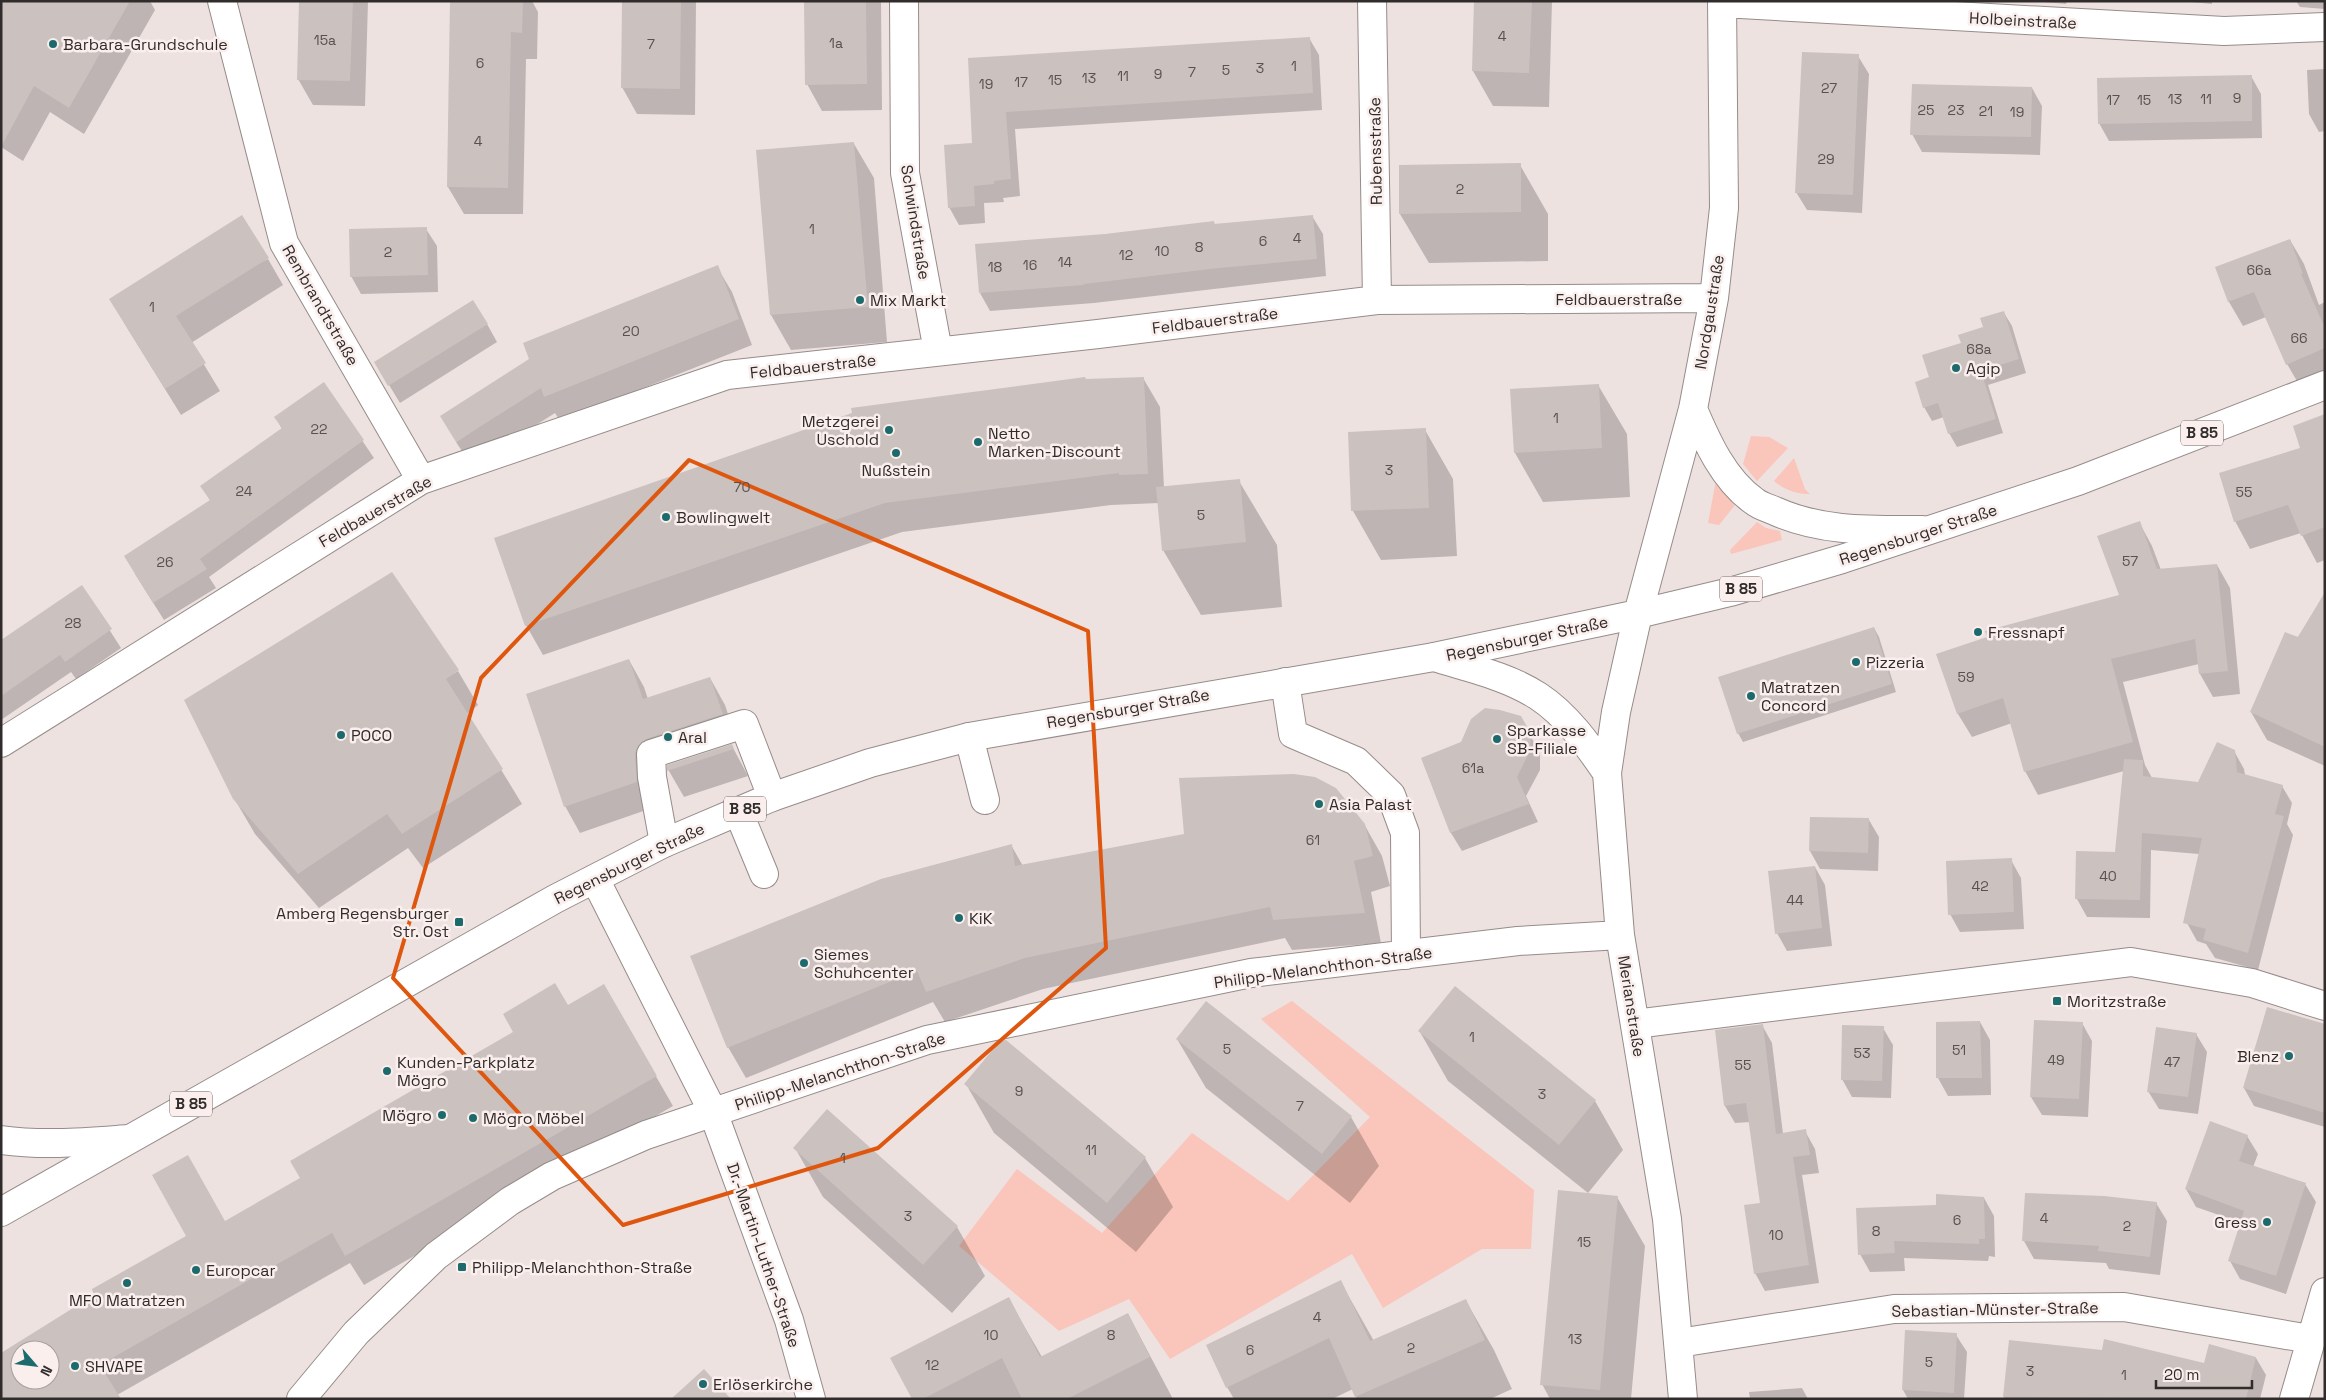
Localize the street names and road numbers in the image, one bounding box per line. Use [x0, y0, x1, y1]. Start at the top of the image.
street label: Holbeinstraße [1969, 7, 2077, 34]
street label: Rubensstraße [1364, 97, 1387, 205]
street label: Schwindstraße [896, 163, 935, 281]
street label: Rembrandtstraße [277, 241, 364, 369]
street label: Nordgaustraße [1690, 253, 1729, 371]
street label: Feldbauerstraße [1556, 289, 1682, 310]
street label: Feldbauerstraße [1151, 302, 1279, 339]
street label: Feldbauerstraße [749, 349, 877, 384]
road number: B 85 [2181, 420, 2223, 446]
street label: Feldbauerstraße [315, 471, 435, 552]
street label: Regensburger Straße [1836, 499, 2000, 570]
road number: B 85 [1720, 576, 1762, 602]
street label: Regensburger Straße [1444, 611, 1610, 666]
street label: Regensburger Straße [1045, 684, 1211, 733]
road number: B 85 [724, 796, 766, 822]
street label: Regensburger Straße [551, 818, 708, 909]
street label: Philipp-Melanchthon-Straße [1213, 942, 1434, 993]
street label: Merianstraße [1613, 954, 1650, 1058]
street label: Philipp-Melanchthon-Straße [732, 1027, 948, 1115]
road number: B 85 [170, 1092, 212, 1116]
street label: Dr.-Martin-Luther-Straße [722, 1160, 805, 1350]
street label: Sebastian-Münster-Straße [1891, 1297, 2099, 1322]

